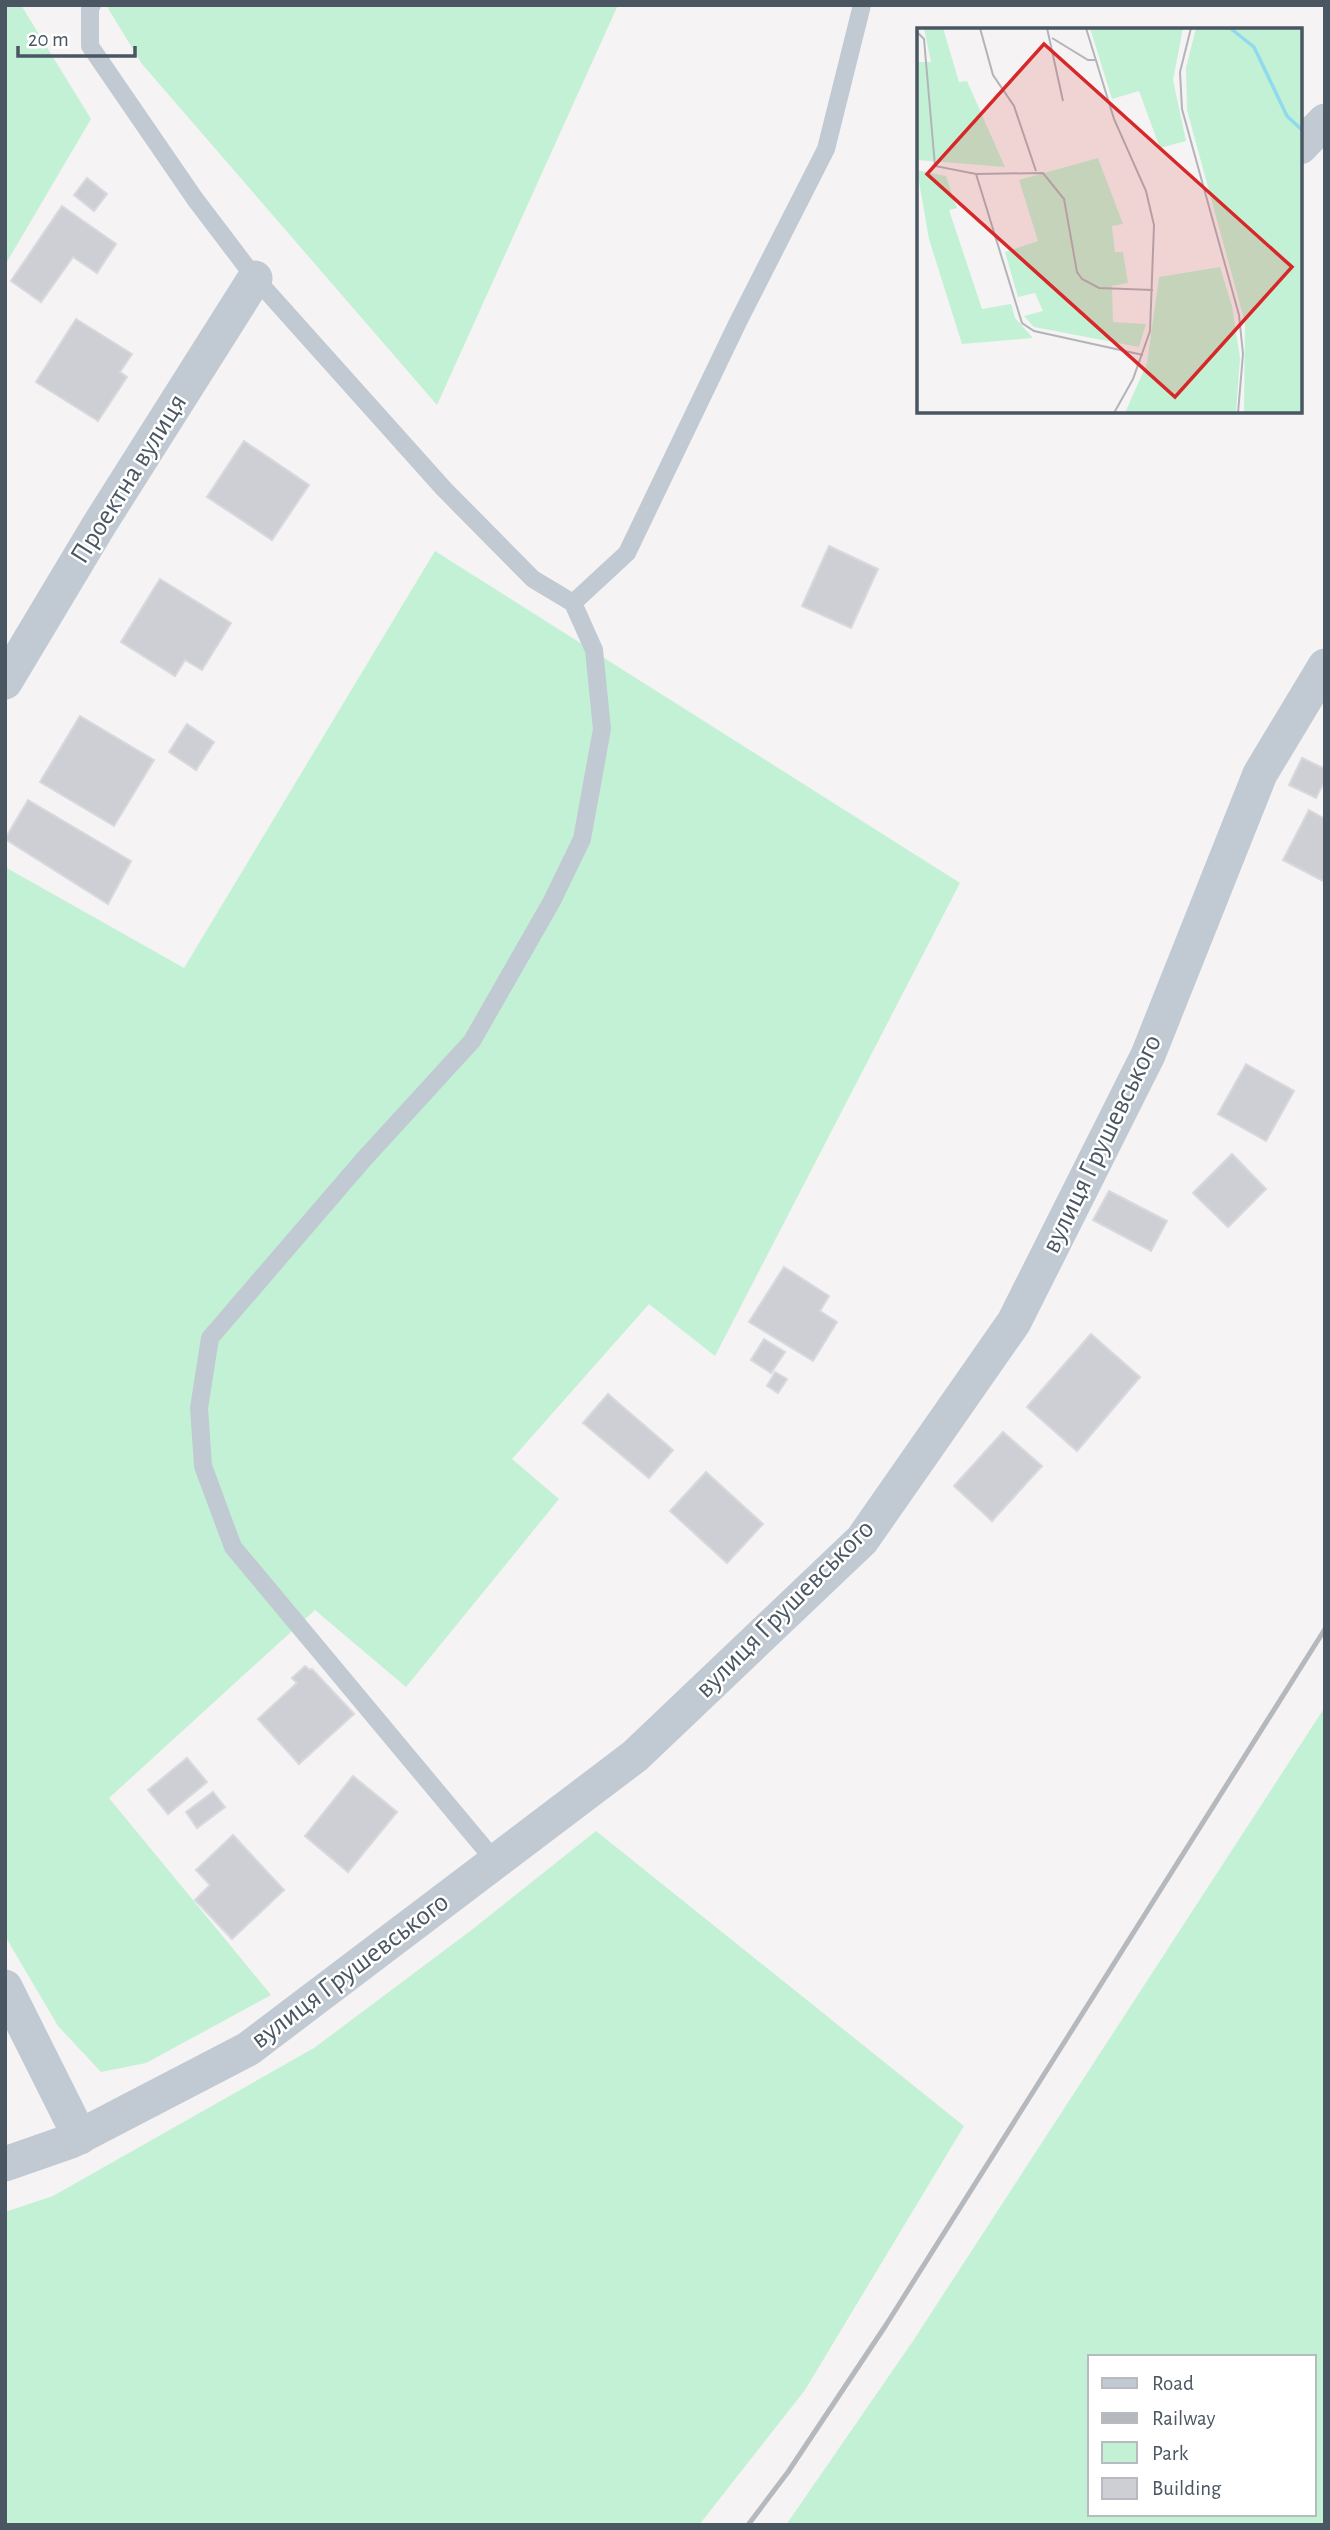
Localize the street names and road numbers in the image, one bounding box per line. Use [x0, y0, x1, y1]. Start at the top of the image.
street label: Проектна вулиця [66, 389, 192, 569]
street label: вулиця Грушевського [1037, 1030, 1167, 1258]
street label: вулиця Грушевського [691, 1515, 879, 1703]
street label: вулиця Грушевського [246, 1888, 454, 2054]

